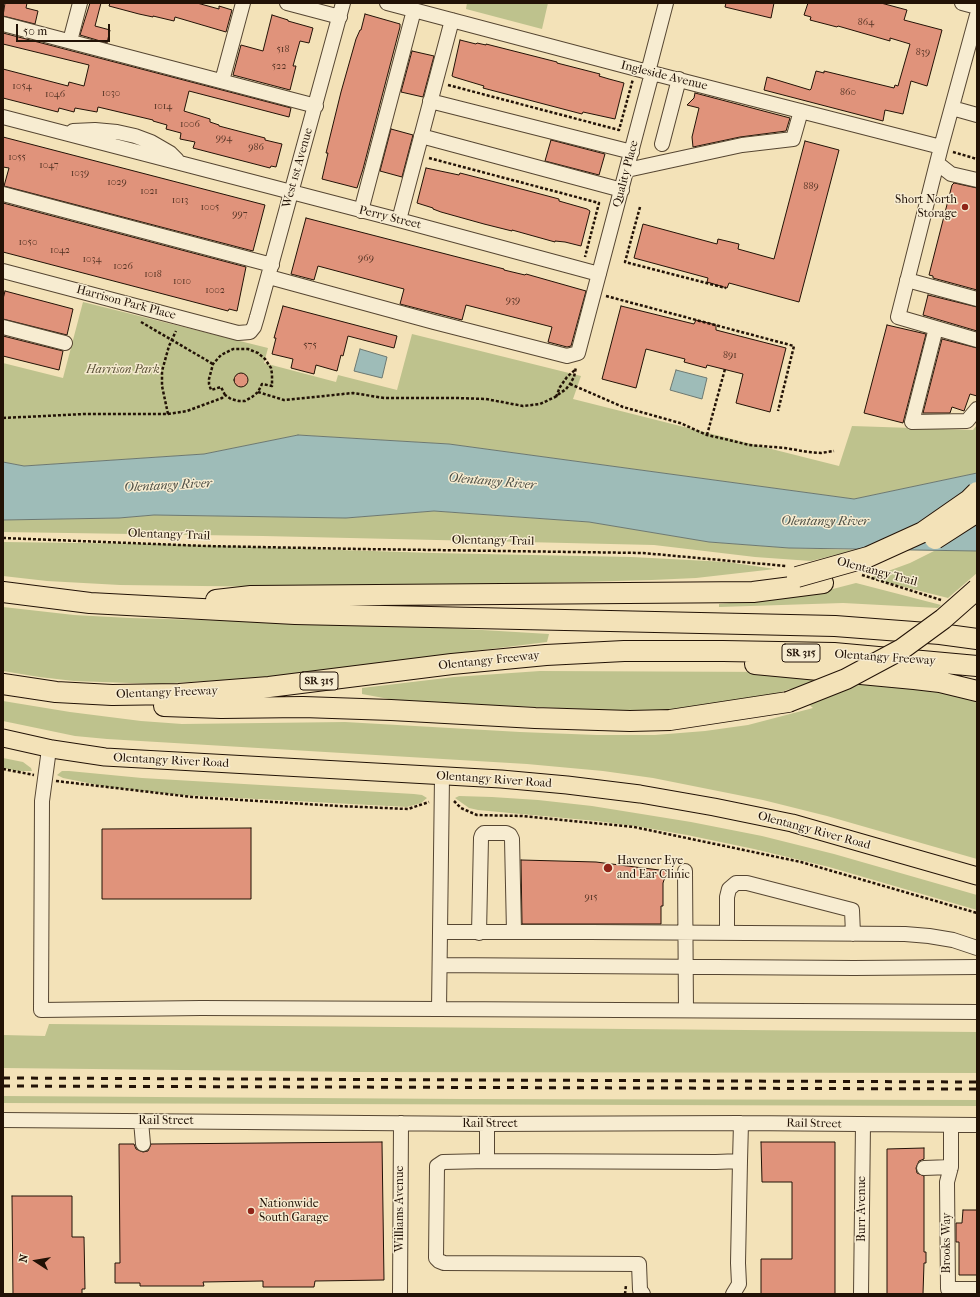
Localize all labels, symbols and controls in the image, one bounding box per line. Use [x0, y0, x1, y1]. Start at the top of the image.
scale bar [18, 16, 112, 42]
house number: 864 [858, 17, 874, 29]
text: 50 m [23, 24, 47, 38]
house number: 518 [277, 44, 289, 56]
house number: 839 [916, 47, 930, 59]
street label: Ingleside Avenue [619, 58, 709, 94]
house number: 522 [272, 61, 286, 73]
house number: 1054 [12, 81, 32, 93]
house number: 860 [840, 87, 856, 99]
house number: 1030 [102, 88, 120, 100]
house number: 1046 [45, 89, 65, 101]
house number: 1014 [154, 101, 172, 113]
house number: 1006 [180, 119, 200, 131]
street label: West 1st Avenue [280, 126, 316, 210]
house number: 994 [216, 133, 232, 145]
street label: Quality Place [610, 139, 642, 209]
house number: 986 [248, 142, 264, 154]
house number: 1055 [8, 152, 26, 164]
house number: 1047 [39, 160, 59, 172]
house number: 1039 [71, 168, 89, 180]
house number: 1029 [107, 177, 127, 189]
house number: 889 [803, 181, 819, 193]
house number: 1021 [140, 186, 158, 198]
place label: Short North Storage [895, 193, 957, 221]
house number: 1013 [172, 195, 188, 207]
house number: 1005 [201, 202, 219, 214]
marker: Short North Storage [960, 202, 970, 212]
street label: Perry Street [357, 203, 423, 233]
house number: 997 [232, 209, 248, 221]
house number: 1050 [19, 237, 37, 249]
house number: 1042 [50, 245, 70, 257]
house number: 969 [358, 253, 374, 265]
house number: 1034 [82, 254, 102, 266]
house number: 1026 [113, 261, 133, 273]
house number: 1018 [144, 269, 162, 281]
house number: 1010 [173, 276, 191, 288]
street label: Harrison Park Place [75, 283, 177, 323]
house number: 1002 [205, 285, 225, 297]
house number: 939 [506, 295, 520, 307]
house number: 575 [303, 340, 317, 352]
house number: 891 [723, 350, 737, 362]
park label: Harrison Park [86, 363, 160, 377]
water label: Olentangy River [448, 470, 536, 494]
water label: Olentangy River [124, 476, 212, 496]
water label: Olentangy River [781, 514, 869, 530]
street label: Olentangy Trail [127, 526, 211, 544]
street label: Olentangy Trail [452, 533, 534, 549]
street label: Olentangy Trail [835, 554, 919, 590]
road number: SR 315 [782, 644, 820, 662]
street label: Olentangy Freeway [834, 647, 936, 669]
street label: Olentangy Freeway [438, 649, 540, 673]
road number: SR 315 [300, 672, 338, 690]
street label: Olentangy Freeway [116, 684, 218, 702]
street label: Olentangy River Road [113, 751, 229, 771]
street label: Olentangy River Road [436, 769, 552, 791]
street label: Olentangy River Road [756, 809, 872, 853]
place label: Havener Eye and Ear Clinic [617, 854, 690, 882]
marker: Havener Eye and Ear Clinic [602, 862, 614, 874]
house number: 915 [584, 892, 598, 904]
street label: Rail Street [138, 1114, 194, 1128]
street label: Rail Street [786, 1116, 842, 1132]
street label: Rail Street [462, 1117, 518, 1131]
street label: Williams Avenue [393, 1166, 407, 1252]
street label: Burr Avenue [855, 1176, 869, 1242]
place label: Nationwide South Garage [259, 1197, 329, 1225]
marker: Nationwide South Garage [246, 1206, 256, 1216]
street label: Brooks Way [940, 1213, 954, 1273]
north arrow [16, 1241, 56, 1281]
text: N [17, 1253, 31, 1264]

